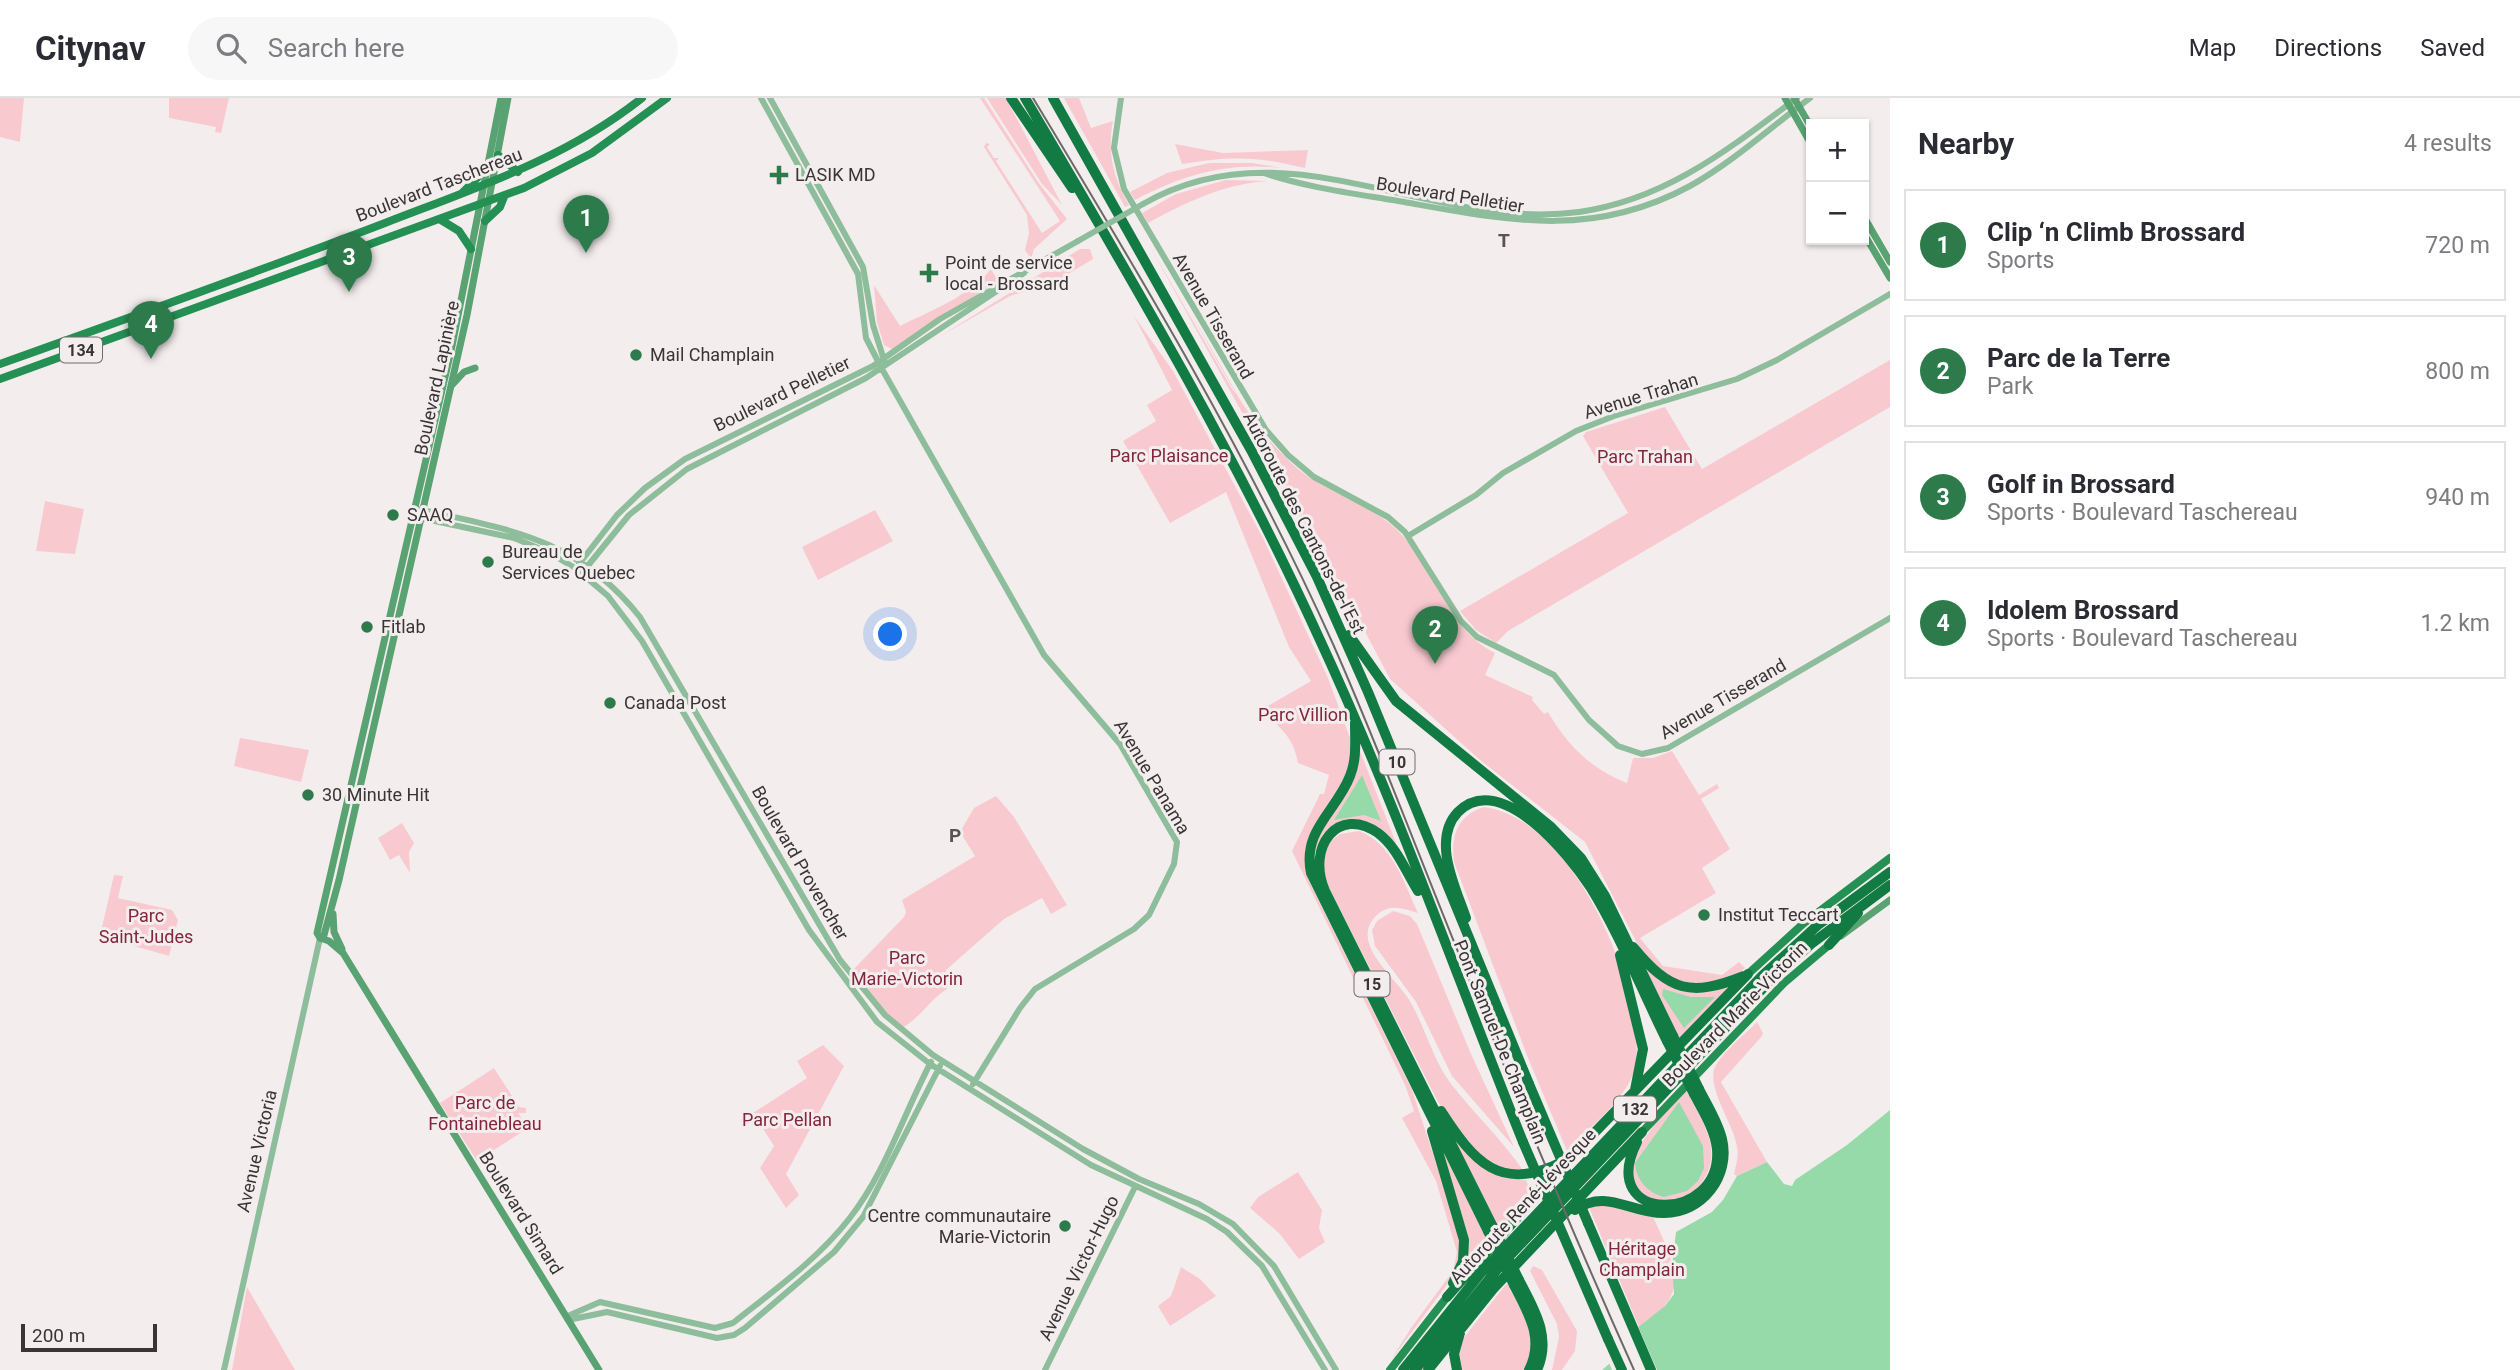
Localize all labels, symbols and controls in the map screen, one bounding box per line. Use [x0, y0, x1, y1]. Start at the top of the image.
search box [188, 17, 678, 80]
text: Citynav [35, 29, 146, 68]
icon: search [212, 29, 250, 67]
text: Search here [268, 33, 405, 63]
text: Map [2189, 34, 2236, 62]
text: Directions [2274, 34, 2382, 62]
text: Saved [2420, 34, 2485, 62]
map controls [1806, 119, 1869, 245]
button: + [1806, 119, 1869, 182]
text: Nearby [1918, 126, 2014, 161]
text: 4 results [2404, 130, 2492, 157]
street label: Boulevard Taschereau [353, 143, 525, 226]
place label: LASIK MD [795, 164, 875, 185]
marker: LASIK MD [769, 165, 789, 185]
street label: Boulevard Pelletier [1375, 172, 1525, 217]
button: − [1806, 182, 1869, 245]
pin: 1 [563, 195, 609, 253]
text: Clip ‘n Climb Brossard [1987, 217, 2245, 247]
district label: T [1498, 229, 1510, 252]
text: 1 [1936, 232, 1950, 259]
text: 720 m [2425, 232, 2490, 259]
pin: 3 [326, 234, 372, 292]
text: Sports [1987, 247, 2054, 274]
street label: Avenue Tisserand [1169, 249, 1258, 382]
place label: Point de service local - Brossard [945, 252, 1073, 294]
marker: Point de service local - Brossard [919, 263, 939, 283]
street label: Boulevard Lapinière [410, 299, 463, 457]
pin: 4 [128, 301, 174, 359]
road number: 134 [60, 338, 102, 362]
text: Parc de la Terre [1987, 343, 2170, 373]
place label: Mail Champlain [650, 344, 775, 365]
marker: Mail Champlain [628, 347, 644, 363]
street label: Boulevard Pelletier [710, 351, 853, 436]
text: 2 [1936, 358, 1950, 385]
text: 800 m [2425, 358, 2490, 385]
street label: Avenue Trahan [1581, 368, 1700, 423]
text: Park [1987, 373, 2033, 400]
street label: Autoroute des Cantons-de-l'Est [1239, 408, 1370, 637]
park label: Parc Plaisance [1110, 445, 1228, 466]
park label: Parc Trahan [1597, 446, 1693, 467]
text: Golf in Brossard [1987, 469, 2175, 499]
text: 3 [1936, 484, 1950, 511]
text: 940 m [2425, 484, 2490, 511]
text: Sports · Boulevard Taschereau [1987, 499, 2298, 526]
place label: SAAQ [407, 504, 453, 525]
marker: SAAQ [385, 507, 401, 523]
place label: Bureau de Services Quebec [502, 541, 635, 583]
marker: Bureau de Services Quebec [480, 554, 496, 570]
text: Idolem Brossard [1987, 595, 2179, 625]
pin: 2 [1412, 606, 1458, 664]
text: 4 [1936, 610, 1950, 637]
text: 1.2 km [2421, 610, 2490, 637]
place label: Fitlab [381, 616, 426, 637]
your location [873, 617, 907, 651]
marker: Fitlab [359, 619, 375, 635]
text: Sports · Boulevard Taschereau [1987, 625, 2298, 652]
street label: Avenue Tisserand [1656, 654, 1789, 743]
place label: Canada Post [624, 692, 726, 713]
marker: Canada Post [602, 695, 618, 711]
park label: Parc Villion [1258, 704, 1348, 725]
street label: Avenue Panama [1110, 716, 1195, 838]
road number: 10 [1380, 750, 1414, 775]
street label: Boulevard Provencher [748, 782, 853, 944]
place label: 30 Minute Hit [322, 784, 430, 805]
marker: 30 Minute Hit [300, 787, 316, 803]
district label: P [949, 824, 961, 847]
place label: Institut Teccart [1718, 904, 1839, 925]
park label: Parc Saint-Judes [99, 905, 193, 947]
marker: Institut Teccart [1696, 907, 1712, 923]
street label: Pont Samuel-De Champlain [1450, 937, 1551, 1147]
street label: Boulevard Marie-Victorin [1658, 937, 1811, 1090]
park label: Parc Marie-Victorin [851, 947, 963, 989]
road number: 15 [1354, 972, 1390, 996]
street label: Avenue Victoria [232, 1088, 281, 1214]
park label: Parc de Fontainebleau [428, 1092, 542, 1134]
road number: 132 [1614, 1096, 1656, 1121]
park label: Parc Pellan [742, 1109, 832, 1130]
street label: Autoroute René-Lévesque [1445, 1124, 1600, 1288]
street label: Boulevard Simard [475, 1147, 568, 1278]
street label: Avenue Victor-Hugo [1034, 1192, 1123, 1344]
place label: Centre communautaire Marie-Victorin [868, 1205, 1051, 1247]
marker: Centre communautaire Marie-Victorin [1057, 1218, 1073, 1234]
park label: Héritage Champlain [1599, 1238, 1685, 1280]
scale bar [21, 1321, 158, 1353]
text: 200 m [32, 1324, 85, 1347]

